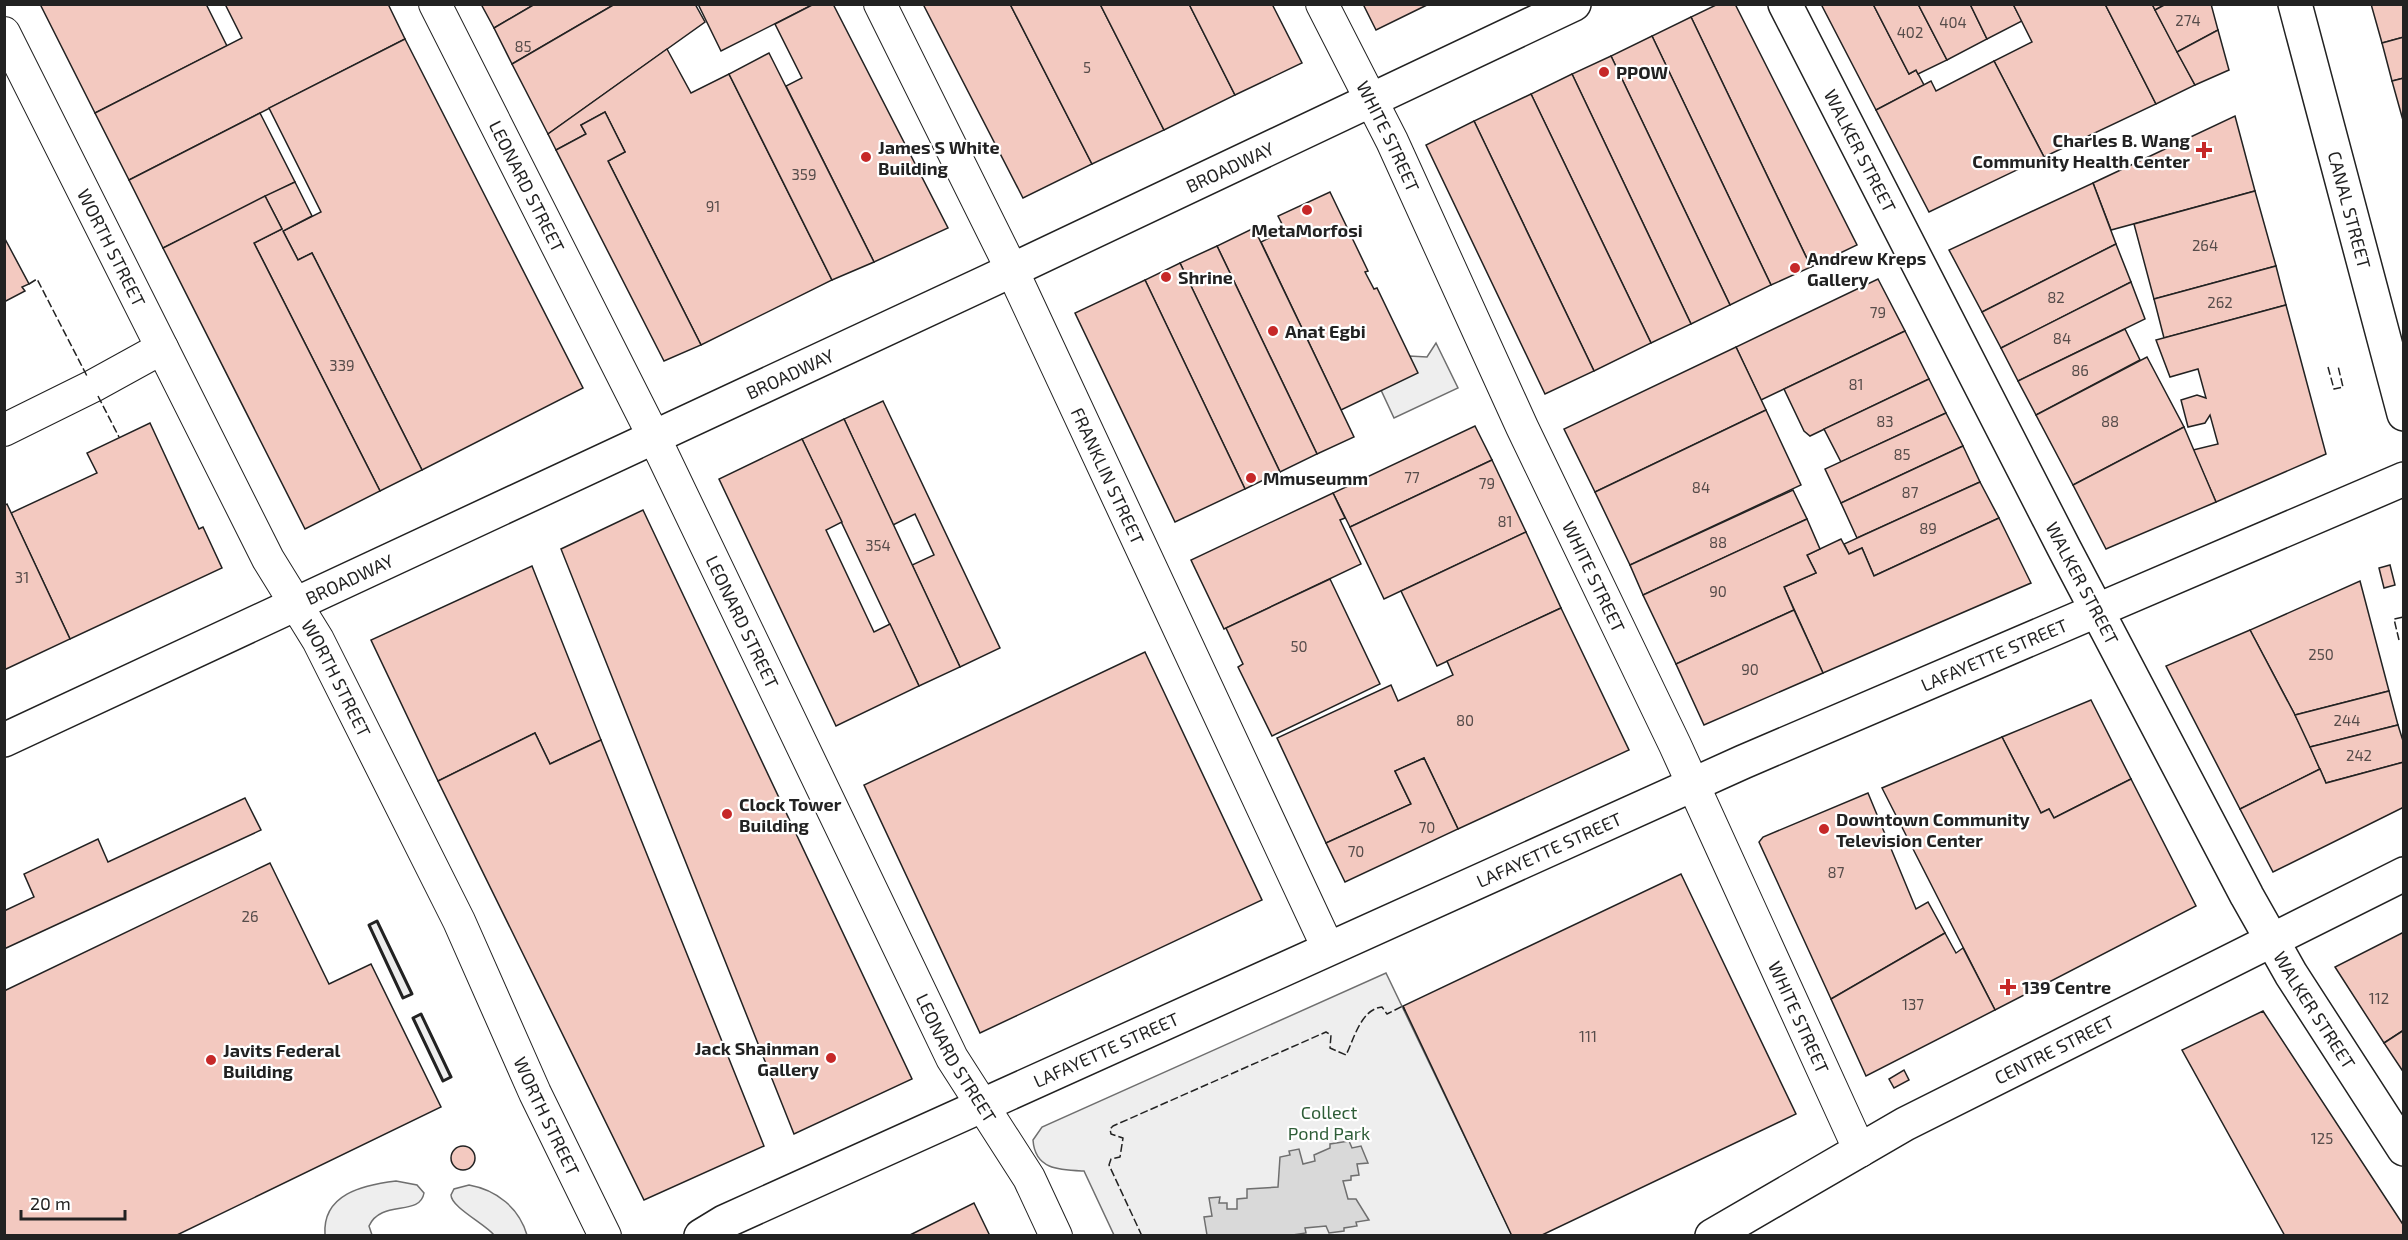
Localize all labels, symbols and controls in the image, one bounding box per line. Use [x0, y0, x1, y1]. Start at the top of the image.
house number: 274 [2175, 11, 2201, 29]
house number: 404 [1939, 13, 1967, 31]
house number: 402 [1897, 23, 1923, 41]
house number: 85 [514, 37, 532, 55]
house number: 5 [1083, 58, 1091, 76]
place label: PPOW [1616, 61, 1669, 83]
marker: PPOW [1597, 65, 1611, 79]
street label: WHITE STREET [1352, 77, 1425, 196]
street label: WALKER STREET [1820, 86, 1901, 216]
street label: LEONARD STREET [485, 117, 570, 256]
place label: Charles B. Wang Community Health Center [1972, 129, 2191, 172]
place label: James S White Building [878, 136, 1000, 179]
street label: BROADWAY [1182, 137, 1278, 197]
marker: Charles B. Wang Community Health Center [2195, 141, 2213, 159]
street label: CANAL STREET [2324, 149, 2376, 271]
marker: James S White Building [859, 150, 873, 164]
house number: 359 [792, 165, 816, 183]
street label: WORTH STREET [73, 185, 151, 311]
house number: 91 [706, 197, 720, 215]
marker: MetaMorfosi [1300, 203, 1314, 217]
place label: MetaMorfosi [1251, 219, 1363, 241]
house number: 264 [2192, 236, 2218, 254]
place label: Andrew Kreps Gallery [1807, 247, 1926, 290]
marker: Andrew Kreps Gallery [1788, 261, 1802, 275]
place label: Shrine [1178, 266, 1233, 288]
marker: Shrine [1159, 270, 1173, 284]
house number: 82 [2047, 288, 2065, 306]
house number: 262 [2207, 293, 2233, 311]
house number: 79 [1870, 303, 1886, 321]
place label: Anat Egbi [1285, 320, 1366, 342]
marker: Anat Egbi [1266, 324, 1280, 338]
house number: 84 [2053, 329, 2071, 347]
street label: BROADWAY [742, 344, 838, 404]
house number: 339 [329, 356, 355, 374]
house number: 86 [2071, 361, 2089, 379]
house number: 81 [1848, 375, 1864, 393]
street label: FRANKLIN STREET [1067, 404, 1149, 548]
house number: 83 [1876, 412, 1894, 430]
house number: 88 [2101, 412, 2119, 430]
house number: 85 [1893, 445, 1911, 463]
place label: Mmuseumm [1263, 467, 1368, 489]
house number: 77 [1404, 468, 1420, 486]
marker: Mmuseumm [1244, 471, 1258, 485]
house number: 79 [1479, 474, 1495, 492]
house number: 84 [1692, 478, 1710, 496]
house number: 87 [1902, 483, 1919, 501]
house number: 81 [1497, 512, 1513, 530]
street label: WHITE STREET [1558, 517, 1630, 636]
street label: WALKER STREET [2041, 518, 2124, 649]
house number: 89 [1919, 519, 1937, 537]
house number: 88 [1709, 533, 1727, 551]
house number: 354 [865, 536, 891, 554]
street label: BROADWAY [302, 549, 398, 609]
street label: LEONARD STREET [701, 552, 784, 692]
house number: 31 [15, 568, 29, 586]
house number: 90 [1709, 582, 1727, 600]
street label: LAFAYETTE STREET [1917, 613, 2071, 696]
street label: WORTH STREET [297, 615, 376, 741]
house number: 50 [1290, 637, 1308, 655]
house number: 250 [2308, 645, 2334, 663]
house number: 90 [1741, 660, 1759, 678]
house number: 80 [1456, 711, 1474, 729]
house number: 244 [2334, 711, 2360, 729]
house number: 242 [2346, 746, 2372, 764]
place label: Clock Tower Building [739, 793, 842, 836]
marker: Clock Tower Building [720, 807, 734, 821]
street label: LAFAYETTE STREET [1473, 807, 1626, 892]
place label: Downtown Community Television Center [1836, 808, 2031, 851]
house number: 70 [1419, 818, 1435, 836]
marker: Downtown Community Television Center [1817, 822, 1831, 836]
house number: 70 [1348, 842, 1364, 860]
house number: 87 [1828, 863, 1845, 881]
house number: 26 [241, 907, 259, 925]
street label: WALKER STREET [2269, 947, 2360, 1073]
street label: WHITE STREET [1764, 958, 1834, 1077]
place label: 139 Centre [2022, 976, 2111, 998]
marker: 139 Centre [1999, 978, 2017, 996]
house number: 112 [2369, 989, 2389, 1007]
street label: LEONARD STREET [912, 990, 1002, 1127]
house number: 137 [1902, 995, 1924, 1013]
street label: LAFAYETTE STREET [1030, 1007, 1183, 1092]
street label: CENTRE STREET [1991, 1010, 2118, 1088]
house number: 111 [1579, 1027, 1597, 1045]
place label: Jack Shainman Gallery [695, 1037, 820, 1080]
place label: Javits Federal Building [223, 1039, 341, 1082]
marker: Jack Shainman Gallery [824, 1051, 838, 1065]
marker: Javits Federal Building [204, 1053, 218, 1067]
street label: WORTH STREET [509, 1053, 585, 1179]
park label: Collect Pond Park [1288, 1101, 1370, 1144]
house number: 125 [2311, 1129, 2333, 1147]
scale bar [21, 1183, 124, 1221]
text: 20 m [30, 1192, 71, 1214]

